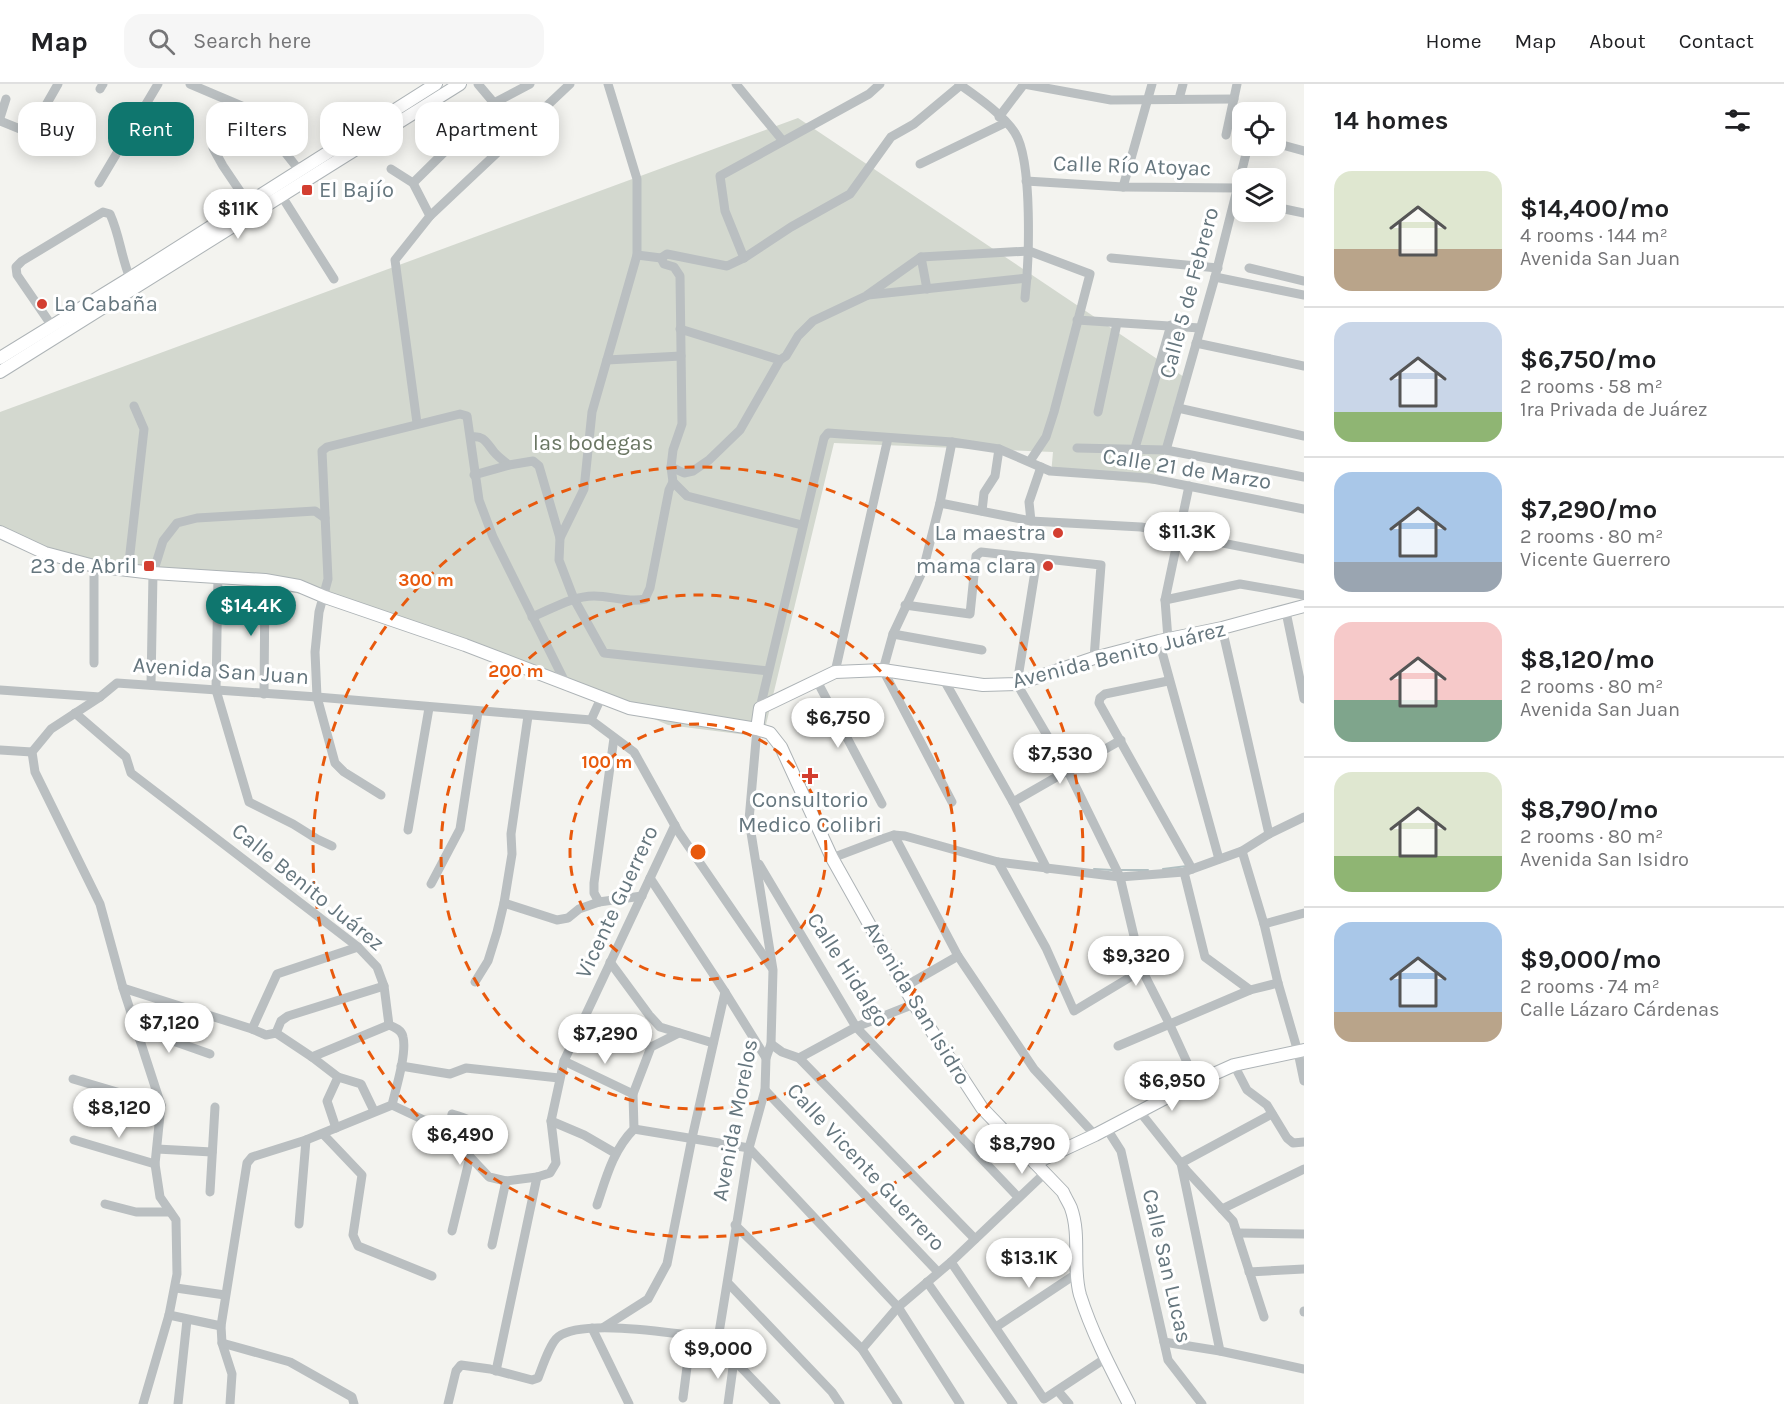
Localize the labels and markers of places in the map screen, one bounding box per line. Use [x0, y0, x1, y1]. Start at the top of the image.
place label: El Bajío [319, 177, 394, 203]
marker: El Bajío [300, 183, 314, 197]
pin: $11K [202, 189, 274, 240]
place label: La Cabaña [54, 291, 158, 317]
marker: La Cabaña [35, 297, 49, 311]
pin: $11.3K [1138, 512, 1236, 563]
place label: La maestra [934, 520, 1046, 546]
marker: La maestra [1051, 526, 1065, 540]
place label: 23 de Abril [30, 553, 137, 579]
place label: mama clara [916, 553, 1036, 579]
marker: 23 de Abril [142, 559, 156, 573]
marker: mama clara [1041, 559, 1055, 573]
pin: $14.4K [202, 586, 300, 637]
pin: $6,750 [789, 698, 887, 749]
pin: $7,530 [1011, 734, 1109, 785]
marker: Consultorio Medico Colibri [801, 767, 819, 785]
place label: Consultorio Medico Colibri [738, 787, 882, 838]
centre of rings [688, 842, 708, 862]
pin: $9,320 [1087, 936, 1185, 987]
pin: $7,120 [120, 1003, 218, 1054]
pin: $7,290 [556, 1014, 654, 1065]
pin: $6,950 [1123, 1061, 1221, 1112]
pin: $8,120 [70, 1088, 168, 1139]
pin: $6,490 [411, 1115, 509, 1166]
pin: $8,790 [973, 1124, 1071, 1175]
pin: $13.1K [980, 1238, 1078, 1289]
pin: $9,000 [669, 1329, 767, 1380]

